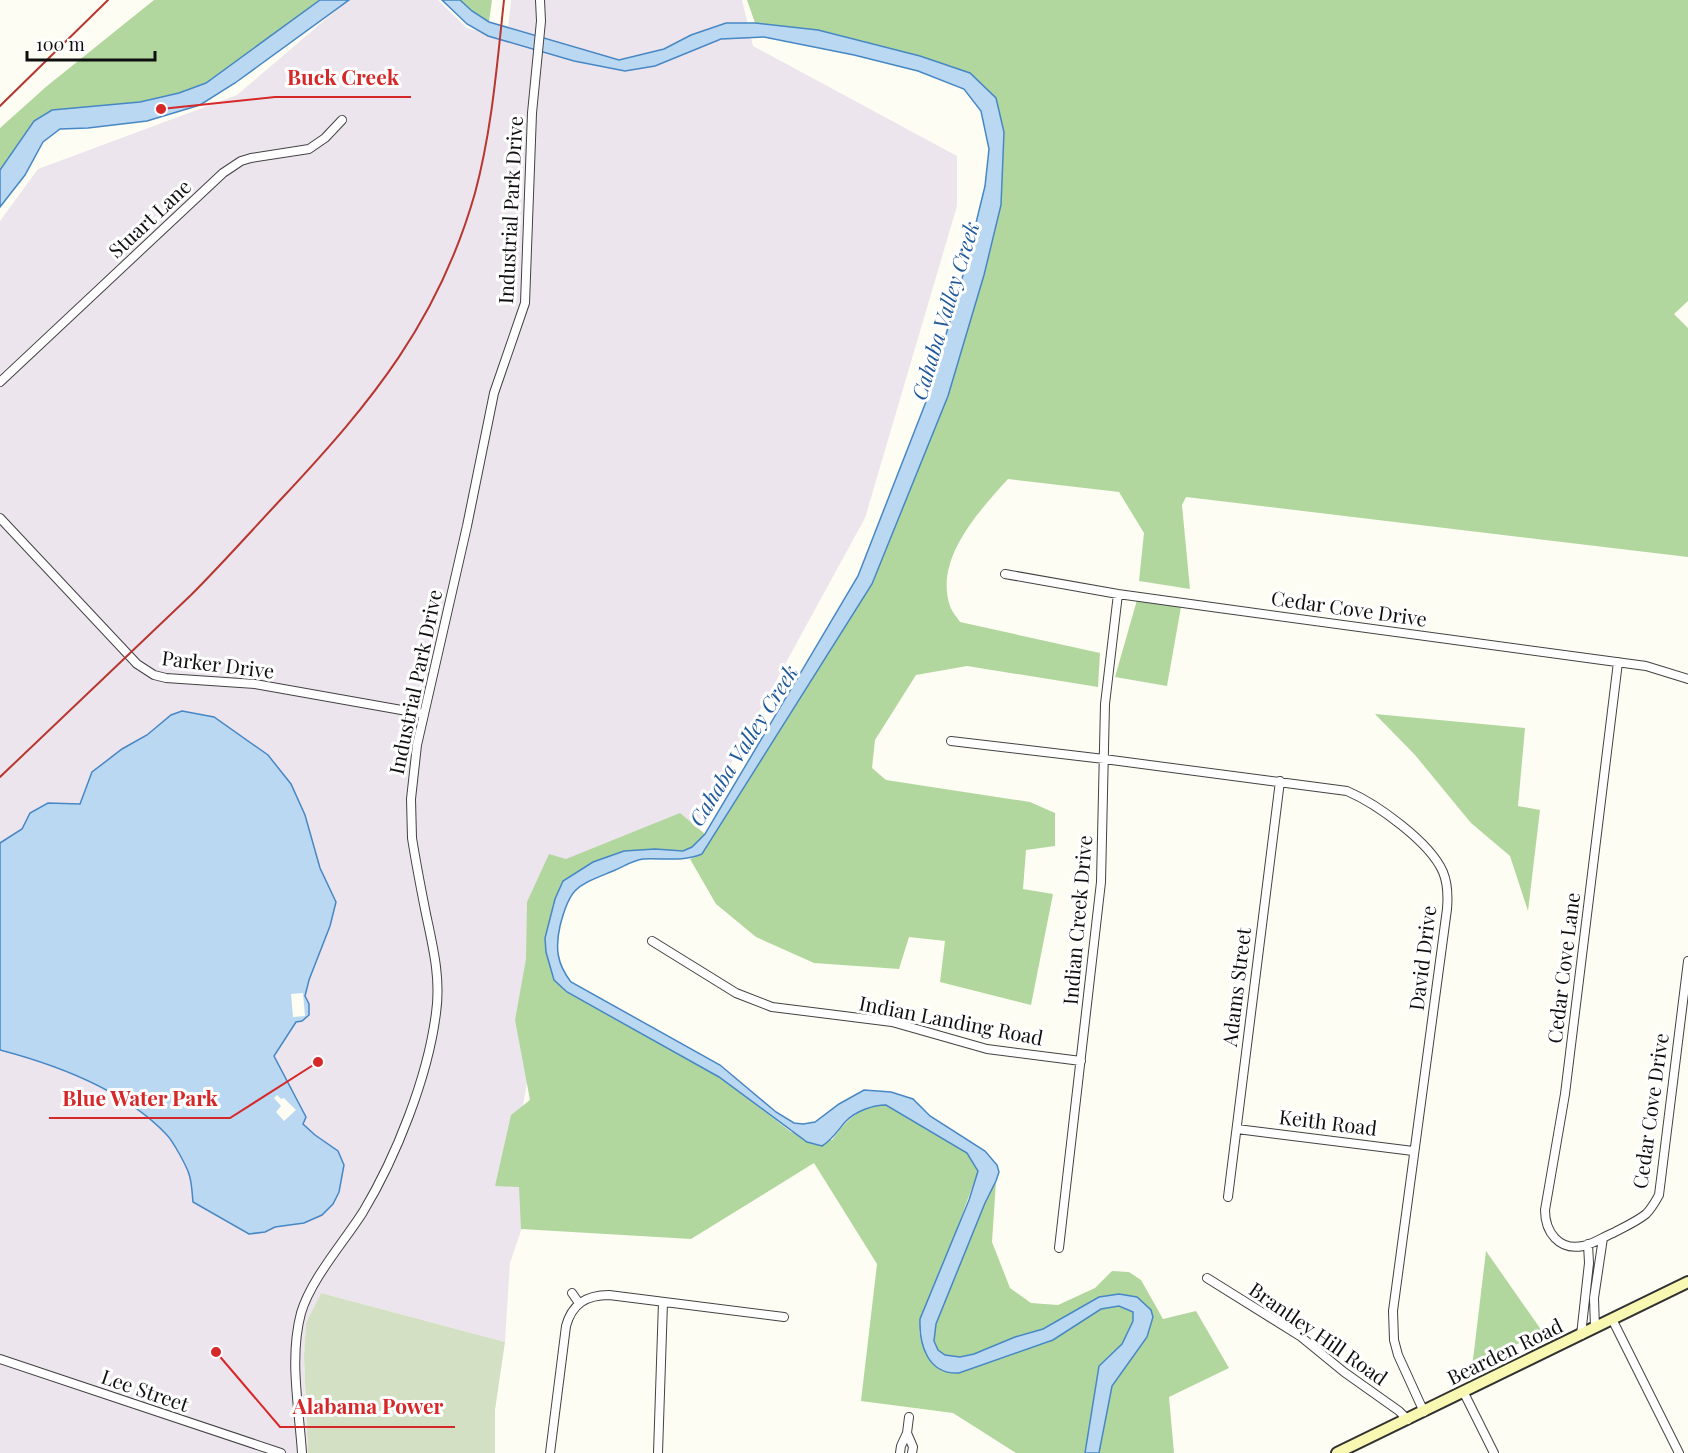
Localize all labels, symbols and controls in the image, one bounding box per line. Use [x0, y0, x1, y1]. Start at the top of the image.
scale bar [27, 24, 154, 62]
text: 100 m [36, 32, 85, 56]
callout: Buck Creek [275, 58, 411, 97]
text: Buck Creek [287, 62, 400, 90]
street label: Industrial Park Drive [491, 115, 528, 305]
street label: Stuart Lane [102, 173, 196, 263]
water label: Cahaba Valley Creek [904, 218, 985, 403]
street label: Cedar Cove Drive [1270, 583, 1429, 632]
street label: Industrial Park Drive [382, 587, 447, 776]
street label: Parker Drive [160, 643, 276, 684]
water label: Cahaba Valley Creek [681, 659, 803, 831]
street label: Indian Creek Drive [1056, 834, 1097, 1006]
street label: Cedar Cove Lane [1540, 891, 1585, 1045]
street label: David Drive [1402, 904, 1441, 1012]
street label: Adams Street [1215, 925, 1256, 1049]
street label: Indian Landing Road [857, 988, 1046, 1051]
street label: Cedar Cove Drive [1625, 1031, 1674, 1190]
callout: Blue Water Park [49, 1079, 230, 1118]
text: Blue Water Park [62, 1083, 218, 1111]
street label: Keith Road [1278, 1102, 1379, 1141]
street label: Brantley Hill Road [1244, 1275, 1394, 1391]
street label: Bearden Road [1442, 1311, 1567, 1390]
street label: Lee Street [98, 1362, 194, 1417]
callout: Alabama Power [280, 1388, 455, 1427]
text: Alabama Power [292, 1391, 443, 1419]

